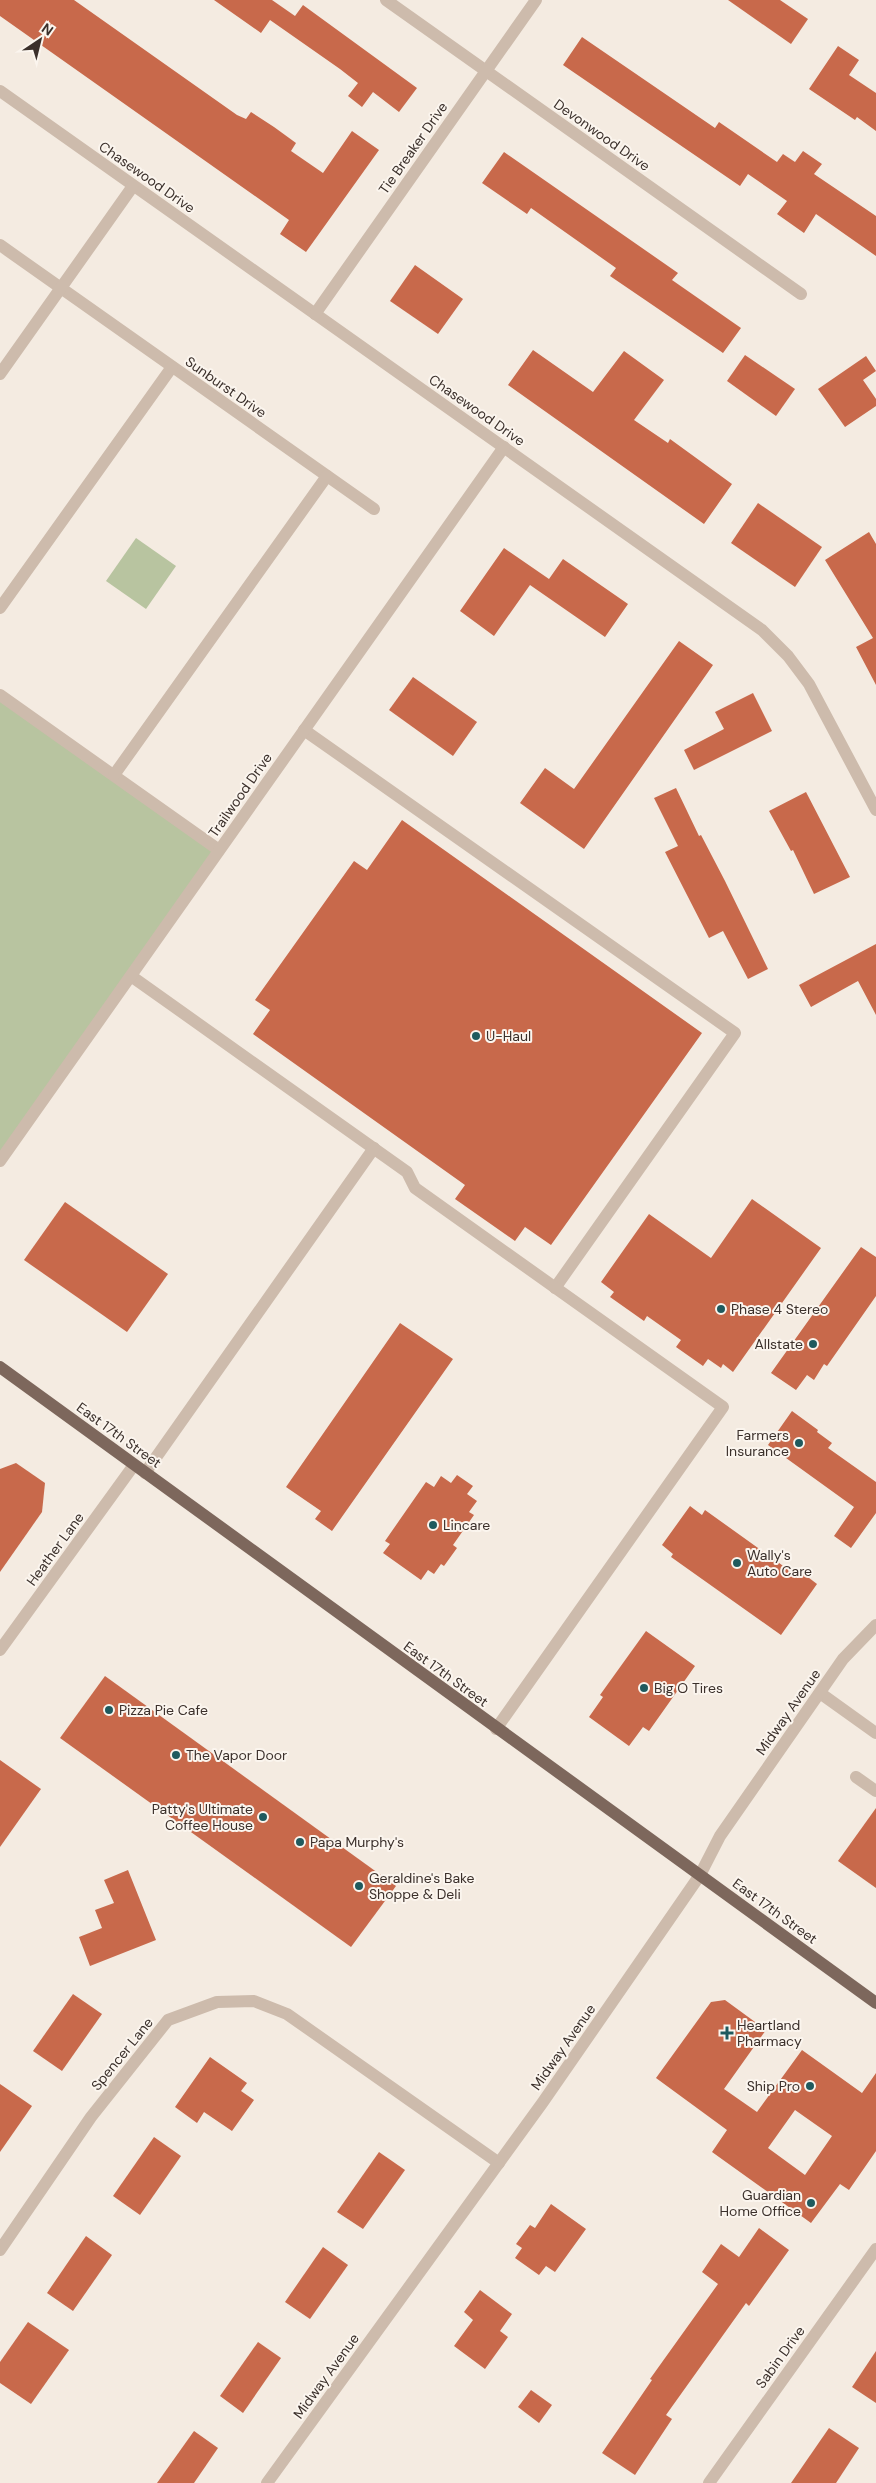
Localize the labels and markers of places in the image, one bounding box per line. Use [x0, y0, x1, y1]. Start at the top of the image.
place label: U-Haul [486, 1027, 531, 1045]
marker: U-Haul [470, 1030, 482, 1042]
place label: Phase 4 Stereo [731, 1300, 828, 1318]
marker: Phase 4 Stereo [715, 1303, 727, 1315]
place label: Allstate [755, 1335, 803, 1353]
marker: Allstate [807, 1338, 819, 1350]
place label: Farmers Insurance [726, 1426, 789, 1460]
marker: Farmers Insurance [793, 1437, 805, 1449]
place label: Lincare [443, 1516, 490, 1534]
marker: Lincare [427, 1519, 439, 1531]
place label: Wally's Auto Care [747, 1546, 812, 1580]
marker: Wally's Auto Care [731, 1557, 743, 1569]
place label: Big O Tires [654, 1679, 723, 1697]
marker: Big O Tires [638, 1682, 650, 1694]
place label: Pizza Pie Cafe [119, 1701, 208, 1719]
marker: Pizza Pie Cafe [103, 1704, 115, 1716]
place label: The Vapor Door [186, 1746, 287, 1764]
marker: The Vapor Door [170, 1749, 182, 1761]
place label: Patty's Ultimate Coffee House [152, 1800, 253, 1834]
marker: Patty's Ultimate Coffee House [257, 1811, 269, 1823]
place label: Papa Murphy's [310, 1833, 404, 1851]
marker: Papa Murphy's [294, 1836, 306, 1848]
place label: Geraldine's Bake Shoppe & Deli [369, 1869, 475, 1903]
marker: Geraldine's Bake Shoppe & Deli [353, 1880, 365, 1892]
place label: Heartland Pharmacy [737, 2016, 802, 2050]
marker: Heartland Pharmacy [721, 2027, 733, 2039]
place label: Ship Pro [747, 2077, 800, 2095]
marker: Ship Pro [804, 2080, 816, 2092]
place label: Guardian Home Office [720, 2186, 801, 2220]
marker: Guardian Home Office [805, 2197, 817, 2209]

